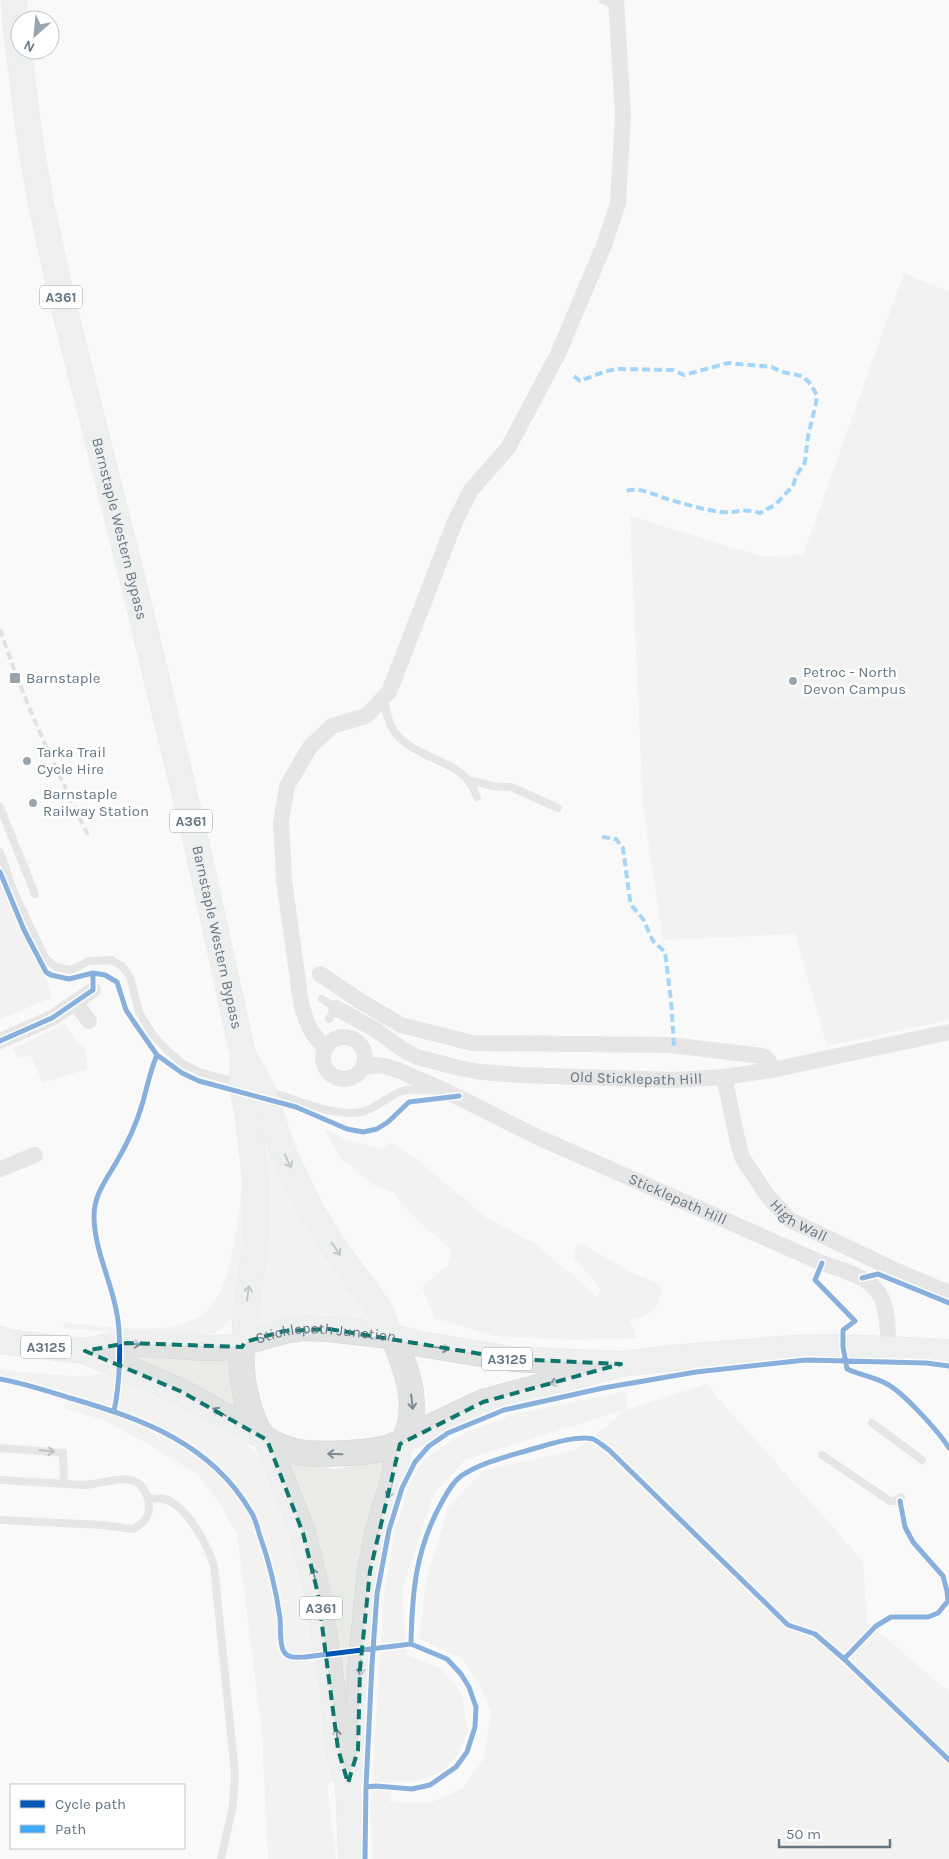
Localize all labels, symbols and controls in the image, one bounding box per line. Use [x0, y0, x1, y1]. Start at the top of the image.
north arrow [10, 10, 60, 60]
text: N [21, 36, 38, 56]
road number: A361 [40, 286, 82, 308]
street label: Barnstaple Western Bypass [88, 436, 151, 622]
place label: Petroc - North Devon Campus [803, 663, 906, 698]
place label: Barnstaple [26, 669, 101, 687]
marker: Barnstaple [8, 671, 22, 685]
marker: Petroc - North Devon Campus [787, 675, 799, 687]
place label: Tarka Trail Cycle Hire [37, 743, 106, 778]
marker: Tarka Trail Cycle Hire [21, 755, 33, 767]
place label: Barnstaple Railway Station [43, 785, 149, 820]
marker: Barnstaple Railway Station [27, 797, 39, 809]
road number: A361 [170, 809, 212, 832]
street label: Barnstaple Western Bypass [188, 844, 246, 1031]
street label: Old Sticklepath Hill [570, 1068, 703, 1089]
one-way arrow [284, 1153, 293, 1168]
street label: Sticklepath Hill [626, 1169, 730, 1229]
street label: High Wall [766, 1195, 830, 1245]
one-way arrow [331, 1242, 341, 1256]
one-way arrow [243, 1286, 253, 1302]
street label: Sticklepath Junction [253, 1319, 398, 1348]
road number: A3125 [21, 1335, 71, 1358]
one-way arrow [124, 1339, 141, 1349]
one-way arrow [434, 1343, 450, 1353]
road number: A3125 [482, 1348, 532, 1370]
one-way arrow [550, 1378, 566, 1387]
one-way arrow [407, 1393, 417, 1409]
one-way arrow [212, 1407, 227, 1417]
one-way arrow [39, 1447, 55, 1456]
one-way arrow [327, 1449, 343, 1458]
one-way arrow [385, 1483, 395, 1499]
one-way arrow [309, 1568, 318, 1584]
road number: A361 [300, 1596, 342, 1620]
one-way arrow [356, 1660, 365, 1676]
one-way arrow [332, 1728, 341, 1744]
legend [10, 1784, 185, 1849]
text: Cycle path [55, 1795, 126, 1813]
scale bar [779, 1816, 890, 1848]
text: Path [55, 1820, 86, 1838]
text: 50 m [786, 1825, 821, 1843]

